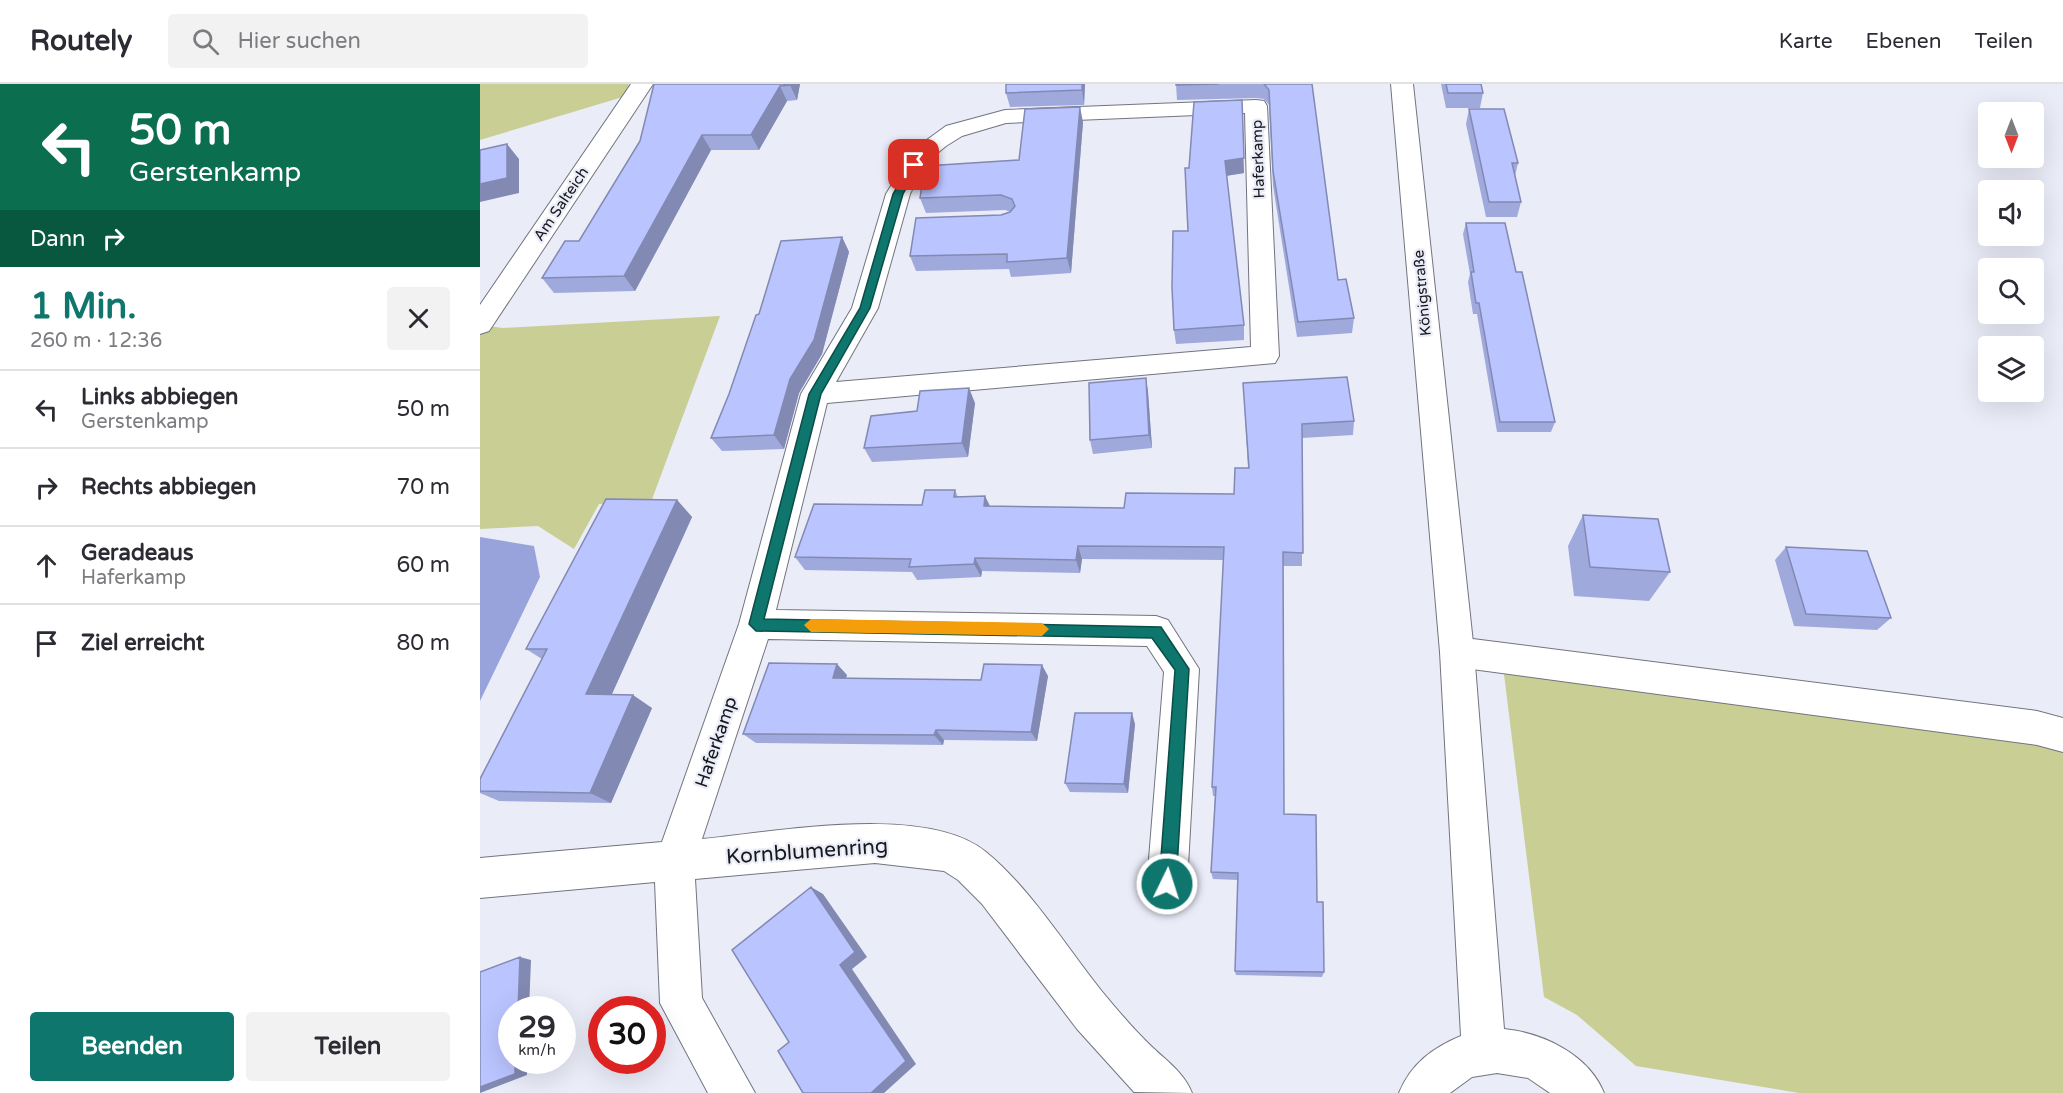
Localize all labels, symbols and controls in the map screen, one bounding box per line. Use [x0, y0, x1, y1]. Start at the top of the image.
search box [168, 14, 588, 68]
text: Routely [30, 24, 132, 58]
icon: search [189, 25, 222, 58]
text: Hier suchen [237, 28, 361, 54]
text: Karte [1779, 29, 1833, 54]
text: Ebenen [1866, 29, 1942, 54]
text: Teilen [1975, 29, 2033, 54]
north arrow [1978, 102, 2044, 168]
map controls [1978, 102, 2044, 402]
text: 50 m [129, 105, 231, 156]
icon: left [30, 108, 108, 186]
street label: Haferkamp [1248, 119, 1268, 199]
pin [888, 139, 939, 190]
icon: arrive [897, 148, 930, 181]
text: Gerstenkamp [129, 156, 301, 189]
street label: Am Salteich [530, 164, 592, 244]
button: sound [1978, 180, 2044, 246]
icon: right [97, 222, 130, 255]
text: Dann [30, 226, 85, 252]
street label: Königstraße [1409, 249, 1435, 337]
button: search [1978, 258, 2044, 324]
text: 1 Min. [30, 285, 137, 328]
button: close [387, 287, 450, 350]
text: 260 m · 12:36 [30, 329, 162, 353]
button: layers [1978, 336, 2044, 402]
text: Links abbiegen [81, 384, 239, 410]
icon: left [30, 393, 63, 426]
text: 50 m [396, 396, 450, 422]
text: Gerstenkamp [81, 410, 209, 434]
icon: right [30, 471, 63, 504]
text: Rechts abbiegen [81, 474, 256, 500]
text: 70 m [396, 474, 450, 500]
text: Geradeaus [81, 540, 193, 566]
icon: ahead [30, 549, 63, 582]
text: 60 m [396, 552, 450, 578]
text: Haferkamp [81, 566, 186, 590]
icon: arrive [30, 627, 63, 660]
text: Ziel erreicht [81, 630, 204, 656]
text: 80 m [396, 630, 450, 656]
street label: Haferkamp [690, 694, 742, 790]
street label: Kornblumenring [725, 833, 889, 870]
position arrow [1135, 852, 1199, 916]
speed limit sign: 30 [588, 996, 666, 1074]
text: 29 [518, 1009, 556, 1046]
button: Beenden [30, 1012, 234, 1081]
button: Teilen [246, 1012, 450, 1081]
text: km/h [518, 1041, 556, 1059]

